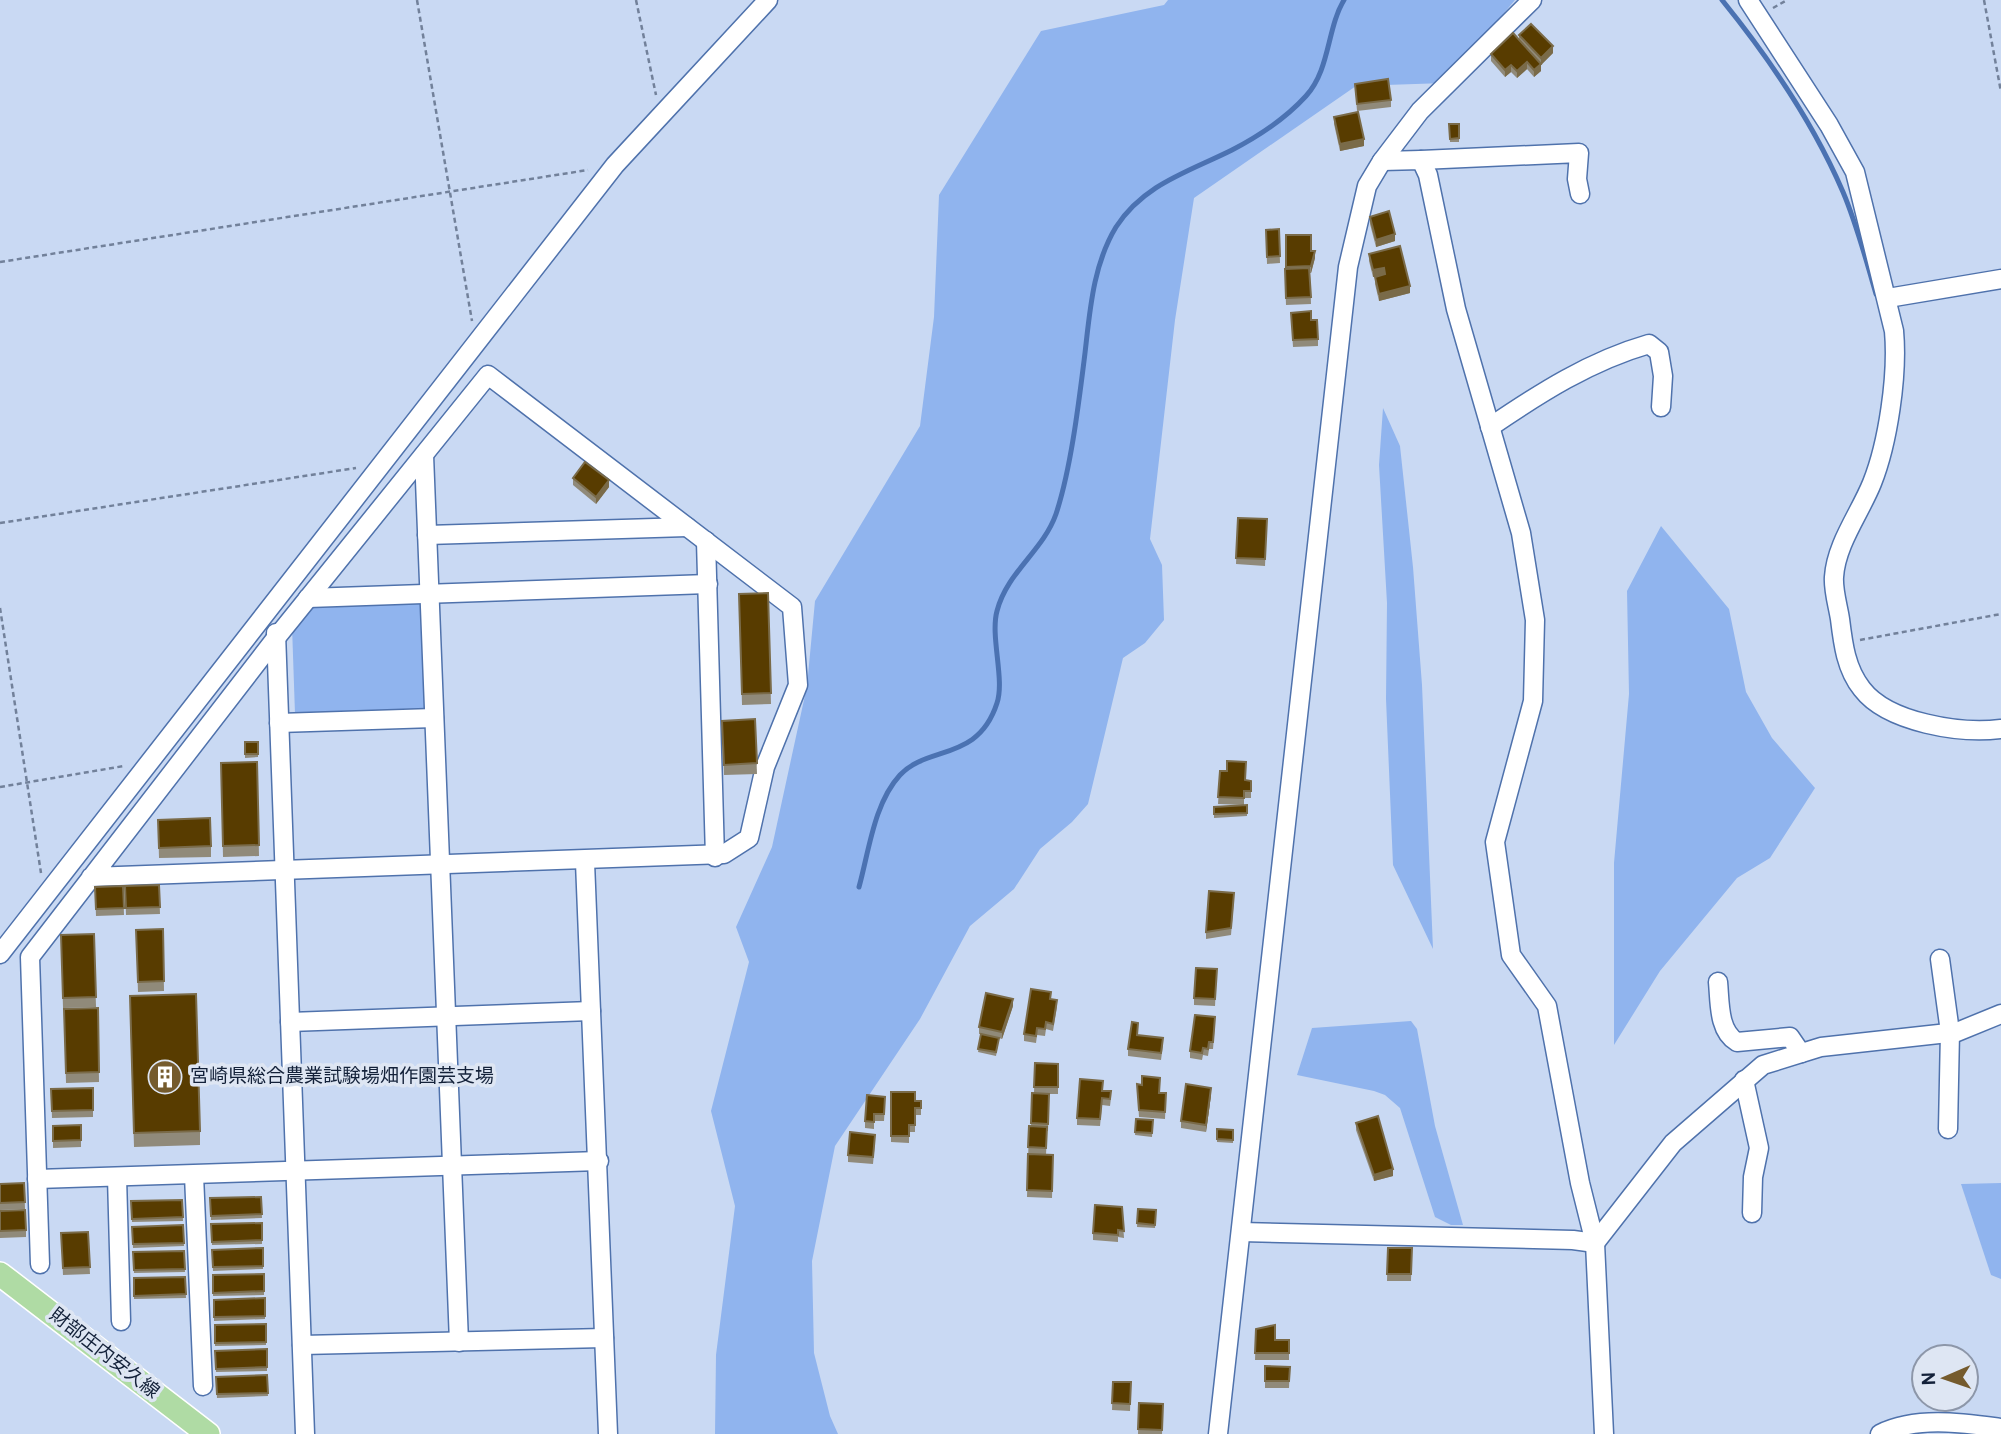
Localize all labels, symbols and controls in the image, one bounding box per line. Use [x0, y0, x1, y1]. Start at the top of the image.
building icon: 宮崎県総合農業試験場畑作園芸支場 [146, 1058, 184, 1096]
place label: 宮崎県総合農業試験場畑作園芸支場 [190, 1065, 494, 1089]
street label: 財部庄内安久線 [44, 1304, 164, 1404]
north arrow [1910, 1343, 1980, 1413]
text: N [1918, 1371, 1942, 1386]

